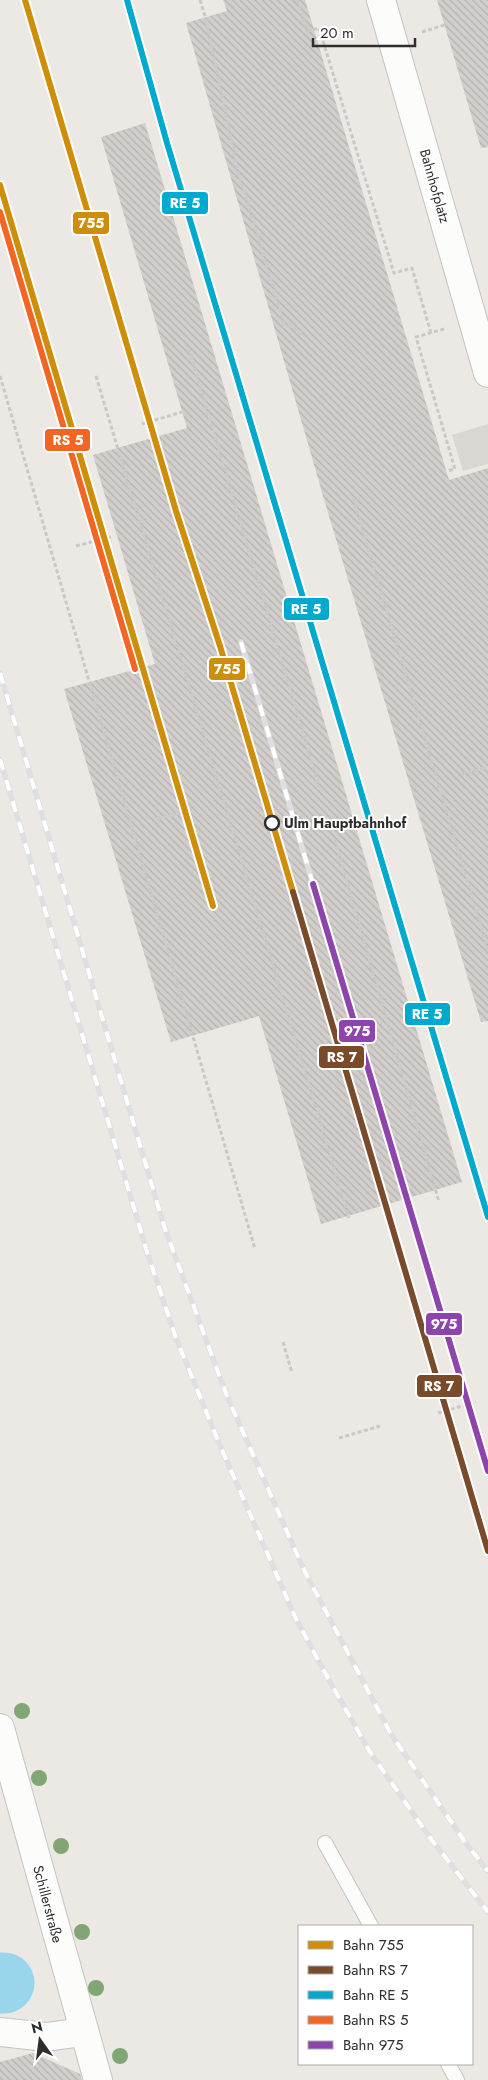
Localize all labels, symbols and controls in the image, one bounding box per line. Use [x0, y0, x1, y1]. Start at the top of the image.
scale bar [313, 15, 416, 47]
text: 20 m [320, 22, 354, 44]
street label: Bahnhofplatz [415, 147, 455, 226]
line badge: RE 5 [161, 191, 209, 215]
text: RE 5 [170, 193, 200, 213]
line badge: 755 [72, 211, 110, 235]
text: 755 [78, 213, 104, 233]
line badge: RS 5 [44, 428, 91, 452]
text: RS 5 [52, 430, 84, 450]
line badge: RE 5 [283, 597, 330, 621]
text: RE 5 [291, 599, 321, 619]
line badge: 755 [208, 657, 246, 681]
text: 755 [214, 659, 240, 679]
place label: Ulm Hauptbahnhof [284, 813, 407, 833]
marker: Ulm Hauptbahnhof [264, 815, 280, 831]
line badge: RE 5 [404, 1002, 451, 1026]
text: RE 5 [412, 1004, 442, 1024]
line badge: 975 [338, 1019, 376, 1043]
text: 975 [344, 1021, 370, 1041]
line badge: RS 7 [318, 1045, 365, 1069]
text: RS 7 [327, 1047, 358, 1067]
line badge: 975 [425, 1312, 463, 1336]
text: 975 [431, 1314, 457, 1334]
line badge: RS 7 [416, 1374, 463, 1398]
text: RS 7 [424, 1376, 455, 1396]
street label: Schillerstraße [28, 1863, 68, 1945]
legend [298, 1925, 473, 2065]
text: Bahn 755 [343, 1934, 404, 1956]
text: Bahn RS 7 [343, 1959, 408, 1981]
text: Bahn RE 5 [343, 1984, 408, 2006]
text: Bahn RS 5 [343, 2009, 408, 2031]
north arrow [15, 2015, 65, 2065]
text: N [29, 2016, 45, 2038]
text: Bahn 975 [343, 2034, 403, 2056]

